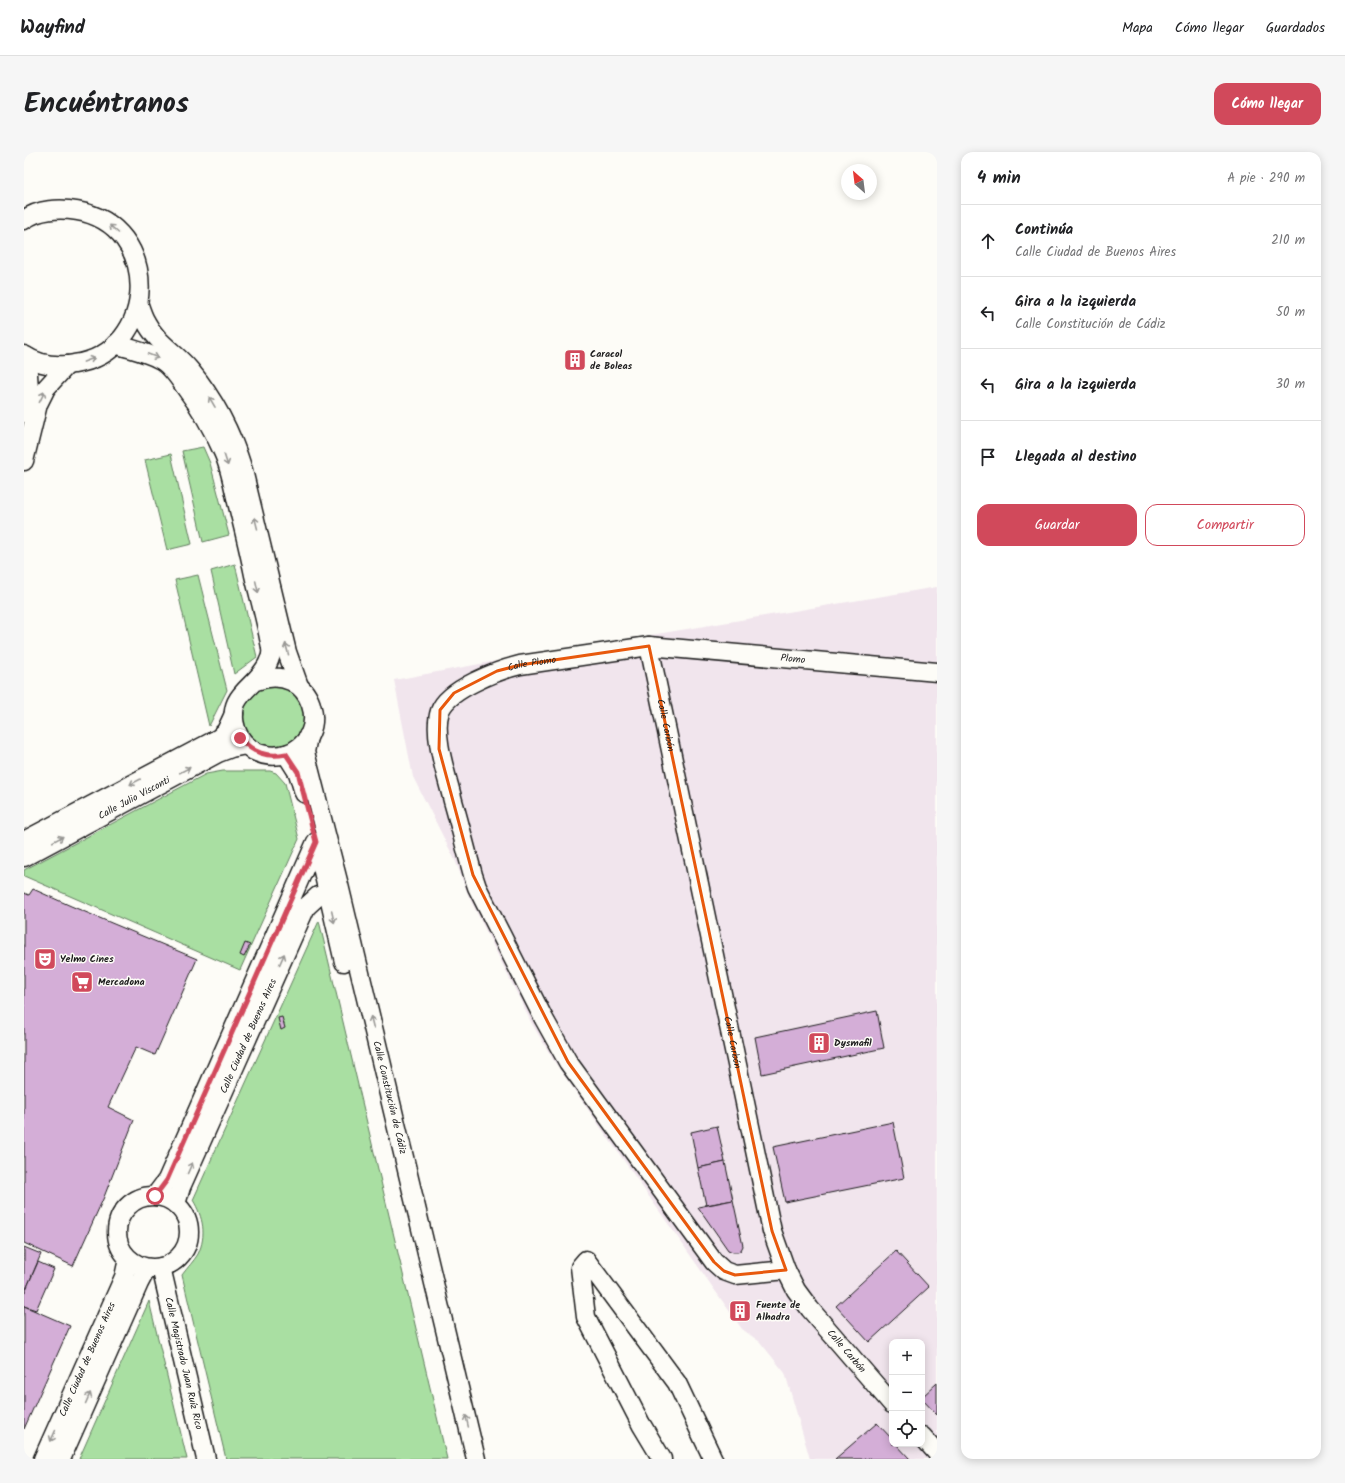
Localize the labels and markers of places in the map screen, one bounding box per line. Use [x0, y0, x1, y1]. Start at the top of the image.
place label: Caracol de Boleas [590, 346, 633, 374]
building icon: Caracol de Boleas [562, 347, 588, 373]
theatre icon: Yelmo Cines [32, 946, 58, 972]
place label: Yelmo Cines [60, 951, 114, 967]
supermarket icon: Mercadona [69, 969, 95, 995]
place label: Mercadona [98, 974, 145, 990]
building icon: Dysmafil [806, 1030, 832, 1056]
place label: Dysmafil [834, 1035, 872, 1051]
place label: Fuente de Alhadra [756, 1297, 800, 1325]
building icon: Fuente de Alhadra [727, 1298, 753, 1324]

